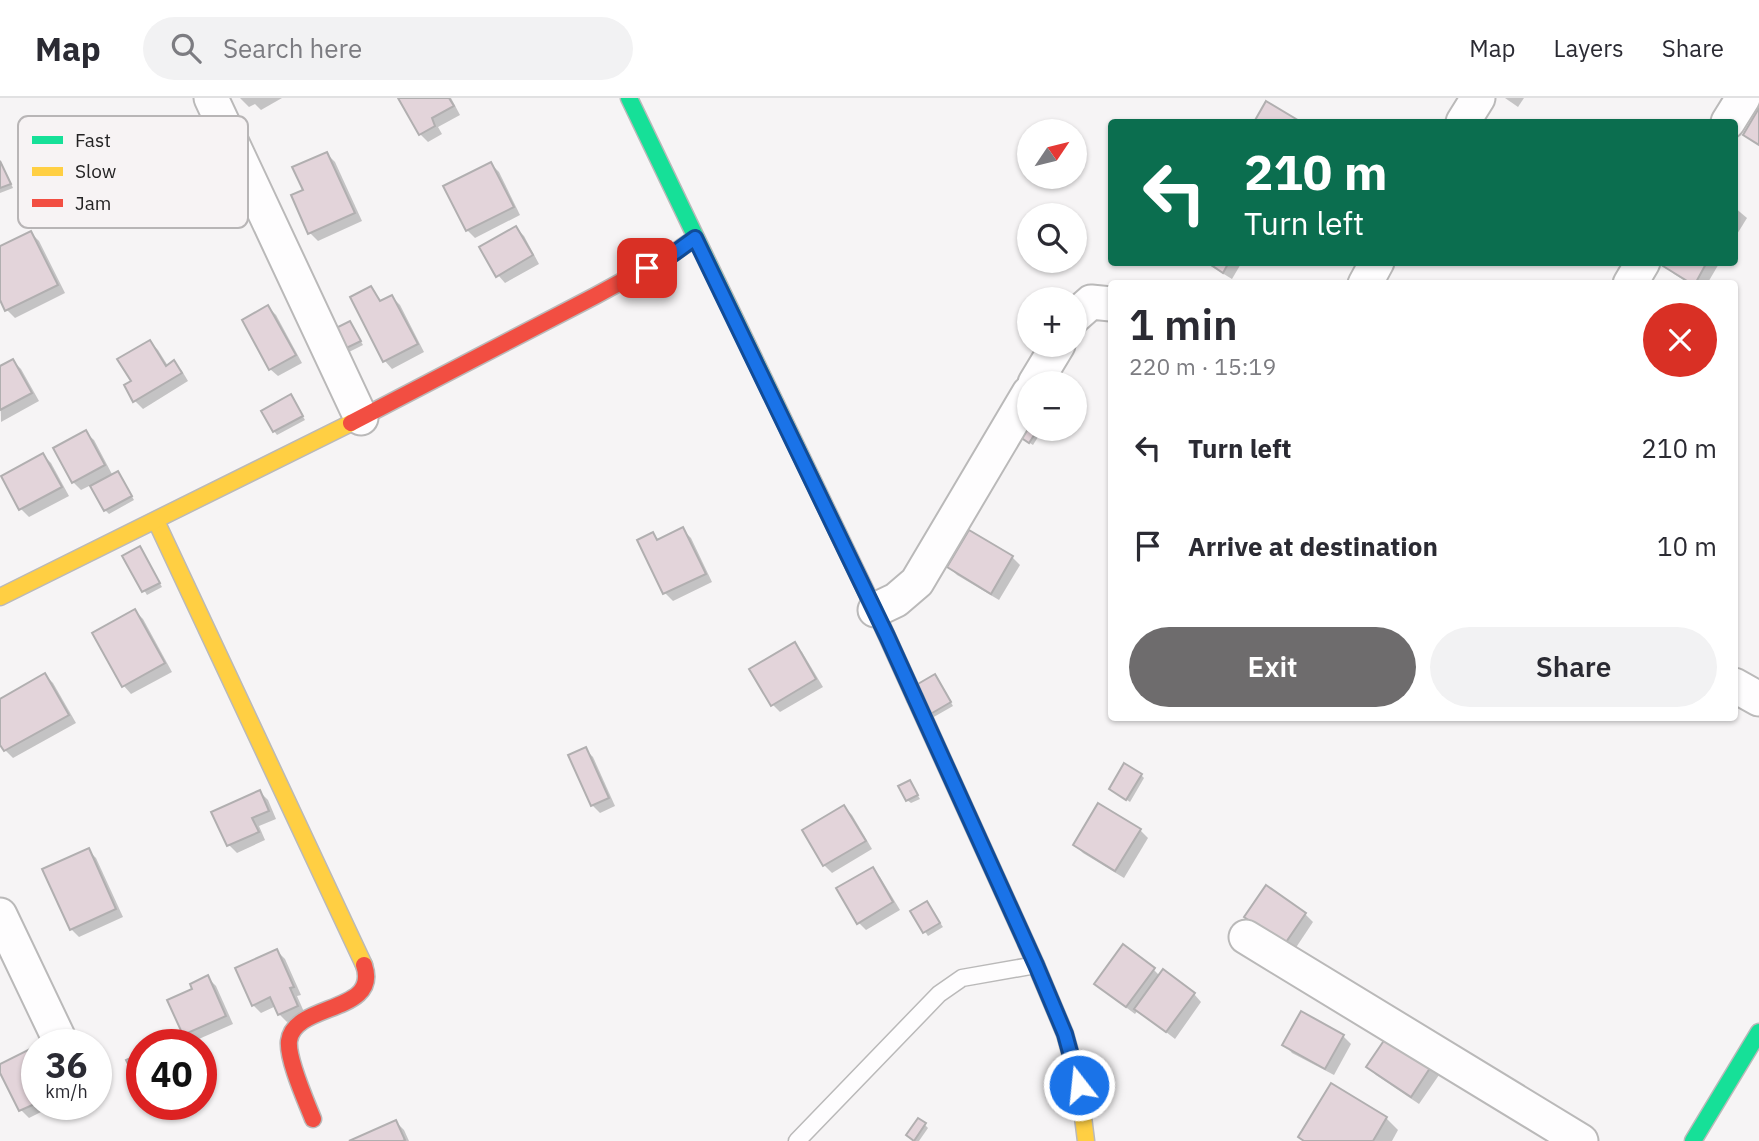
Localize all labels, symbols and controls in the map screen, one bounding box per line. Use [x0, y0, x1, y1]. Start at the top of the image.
search box [143, 17, 633, 80]
text: Map [35, 27, 101, 70]
icon: search [167, 29, 205, 67]
text: Search here [223, 31, 362, 65]
text: Map [1469, 32, 1516, 64]
text: Layers [1554, 32, 1624, 64]
text: Share [1662, 32, 1724, 64]
legend [18, 116, 248, 228]
north arrow [1017, 119, 1087, 189]
map controls [1017, 119, 1087, 441]
text: Fast [75, 128, 111, 152]
text: 210 m [1244, 140, 1388, 203]
icon: left [1129, 147, 1220, 238]
text: Slow [75, 159, 116, 183]
text: Jam [75, 191, 111, 215]
text: Turn left [1244, 202, 1364, 244]
button: search [1017, 203, 1087, 273]
pin [617, 238, 677, 298]
icon: arrive [628, 249, 666, 287]
button: + [1017, 287, 1087, 357]
text: 1 min [1129, 297, 1238, 352]
button: close [1643, 303, 1717, 377]
text: 220 m · 15:19 [1129, 351, 1276, 381]
button: − [1017, 371, 1087, 441]
icon: left [1129, 429, 1167, 467]
text: Turn left [1188, 431, 1291, 465]
text: 210 m [1641, 431, 1717, 465]
icon: arrive [1129, 527, 1167, 565]
text: Arrive at destination [1188, 529, 1438, 563]
text: 10 m [1657, 529, 1717, 563]
button: Exit [1129, 627, 1416, 707]
button: Share [1430, 627, 1717, 707]
speed limit sign: 40 [126, 1029, 217, 1120]
text: 36 [45, 1042, 88, 1088]
position arrow [1042, 1048, 1116, 1122]
text: km/h [45, 1080, 88, 1103]

